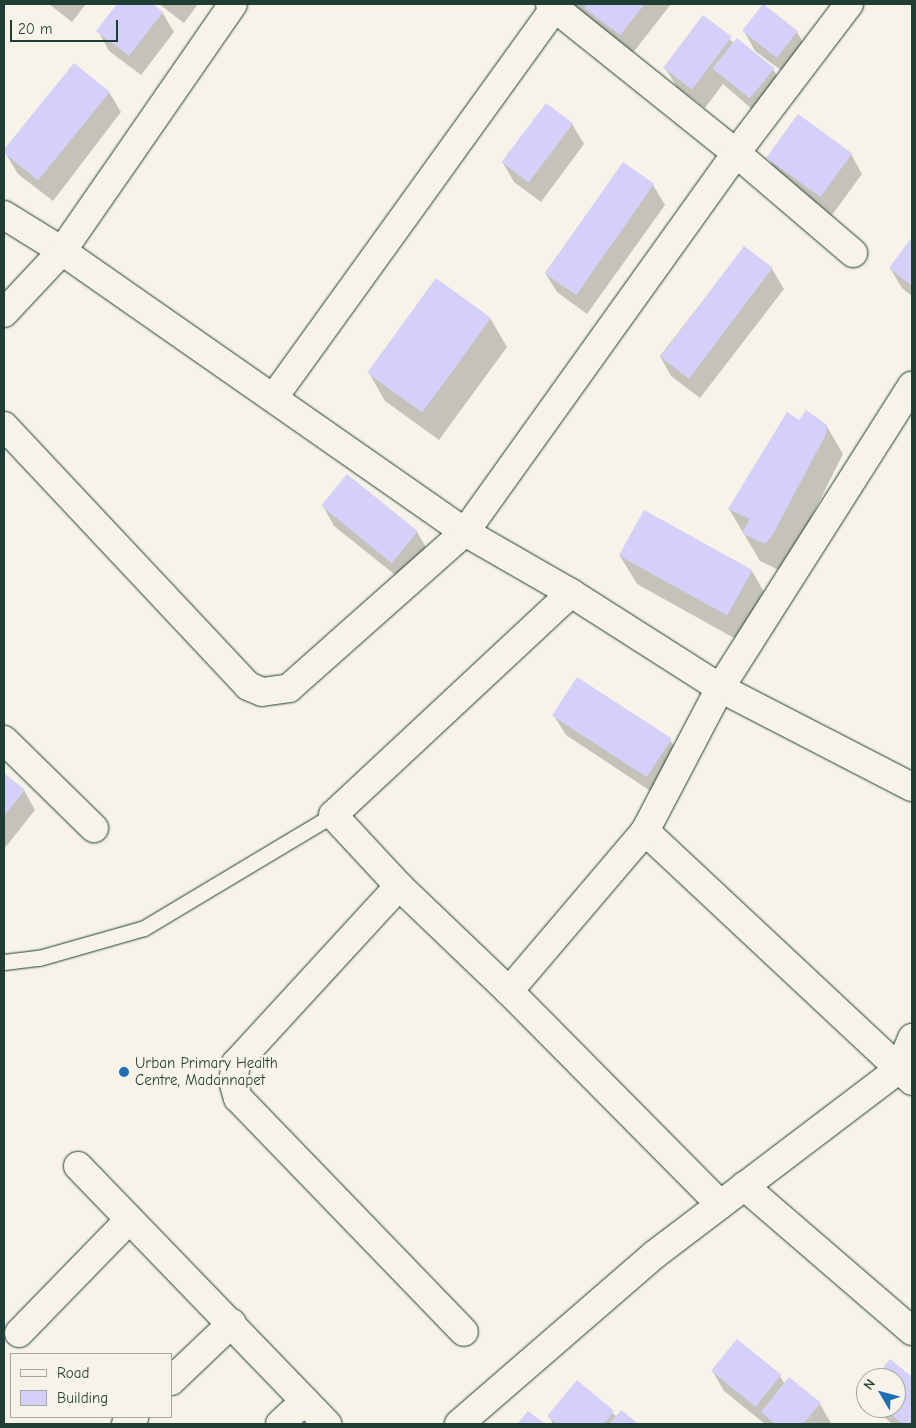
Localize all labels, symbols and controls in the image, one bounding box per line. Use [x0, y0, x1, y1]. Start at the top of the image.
scale bar [12, 10, 120, 42]
text: 20 m [18, 20, 52, 38]
place label: Urban Primary Health Centre, Madannapet [135, 1054, 278, 1089]
marker: Urban Primary Health Centre, Madannapet [117, 1065, 131, 1079]
legend [10, 1353, 172, 1418]
text: Road [57, 1364, 89, 1382]
north arrow [856, 1368, 906, 1418]
text: N [860, 1376, 879, 1393]
text: Building [57, 1389, 108, 1407]

